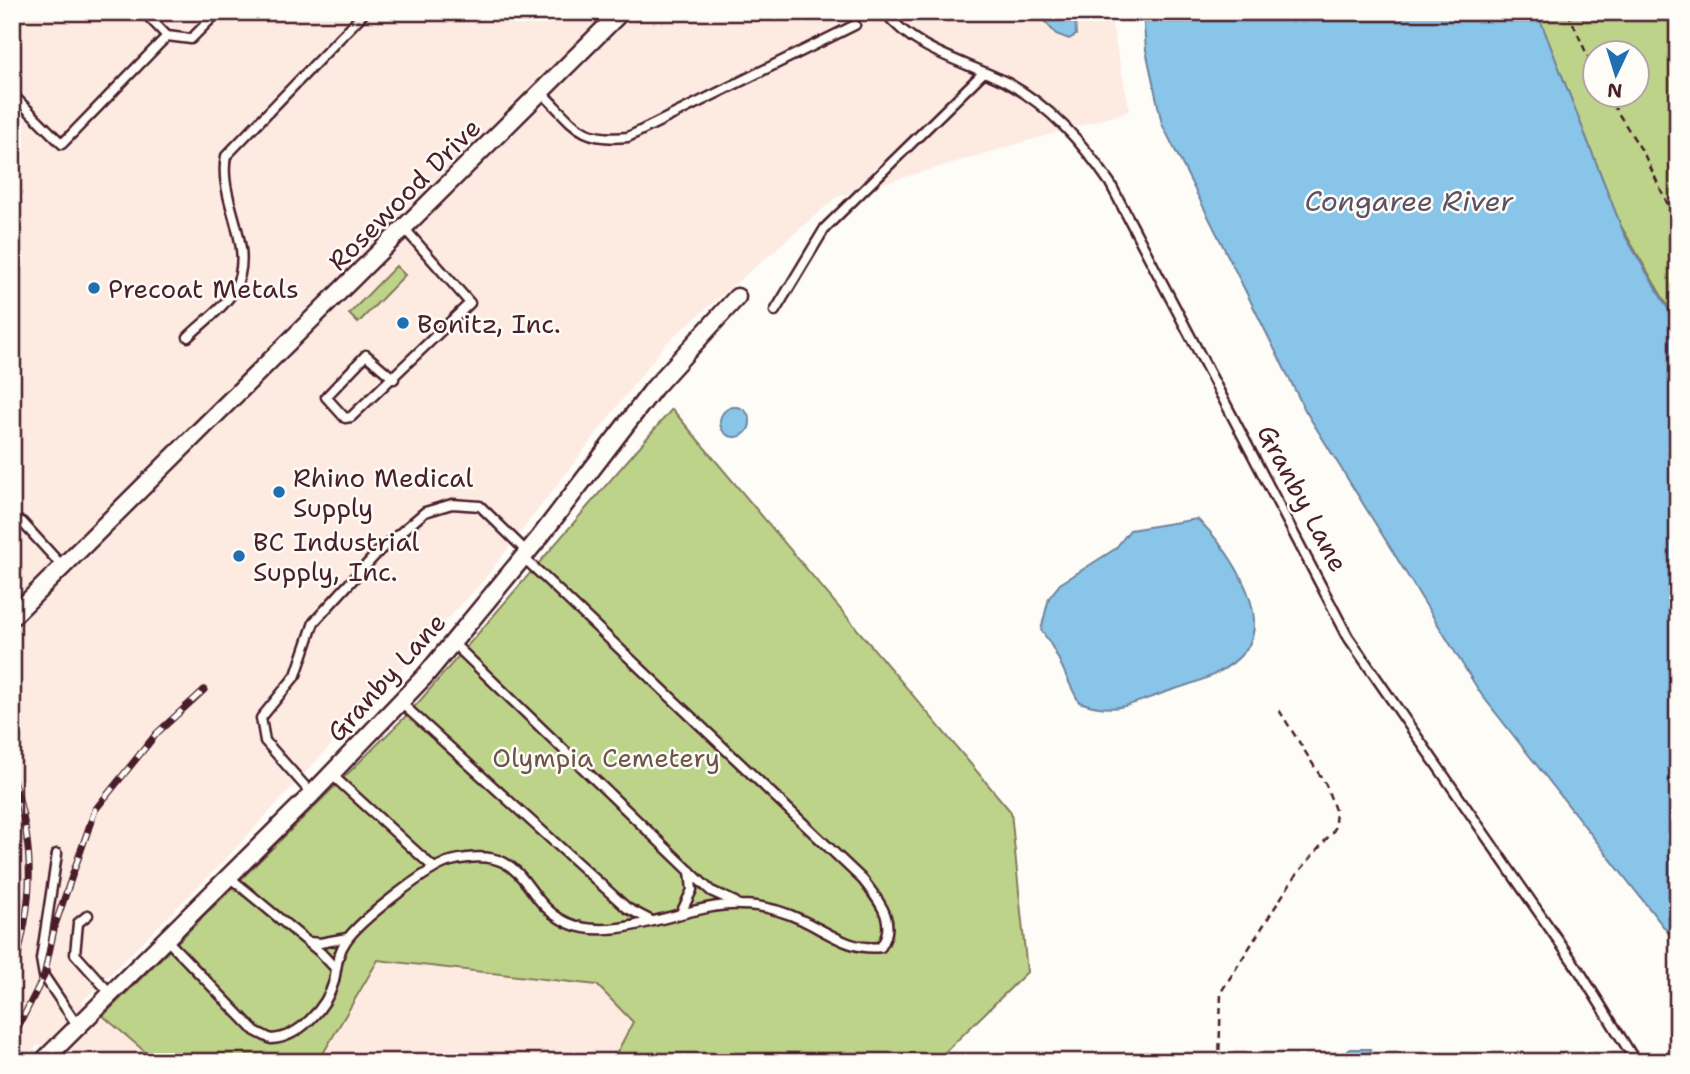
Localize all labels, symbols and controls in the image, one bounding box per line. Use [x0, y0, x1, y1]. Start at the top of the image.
north arrow [1582, 38, 1652, 108]
text: N [1606, 77, 1623, 103]
street label: Rosewood Drive [320, 110, 488, 278]
water label: Congaree River [1304, 182, 1514, 220]
place label: Precoat Metals [108, 271, 299, 306]
marker: Precoat Metals [86, 280, 102, 296]
place label: Bonitz, Inc. [417, 306, 561, 341]
marker: Bonitz, Inc. [395, 315, 411, 331]
street label: Granby Lane [1249, 418, 1357, 578]
place label: Rhino Medical Supply [293, 460, 473, 525]
marker: Rhino Medical Supply [271, 484, 287, 500]
place label: BC Industrial Supply, Inc. [253, 524, 420, 589]
marker: BC Industrial Supply, Inc. [231, 548, 247, 564]
street label: Granby Lane [319, 605, 453, 749]
park label: Olympia Cemetery [492, 740, 720, 775]

